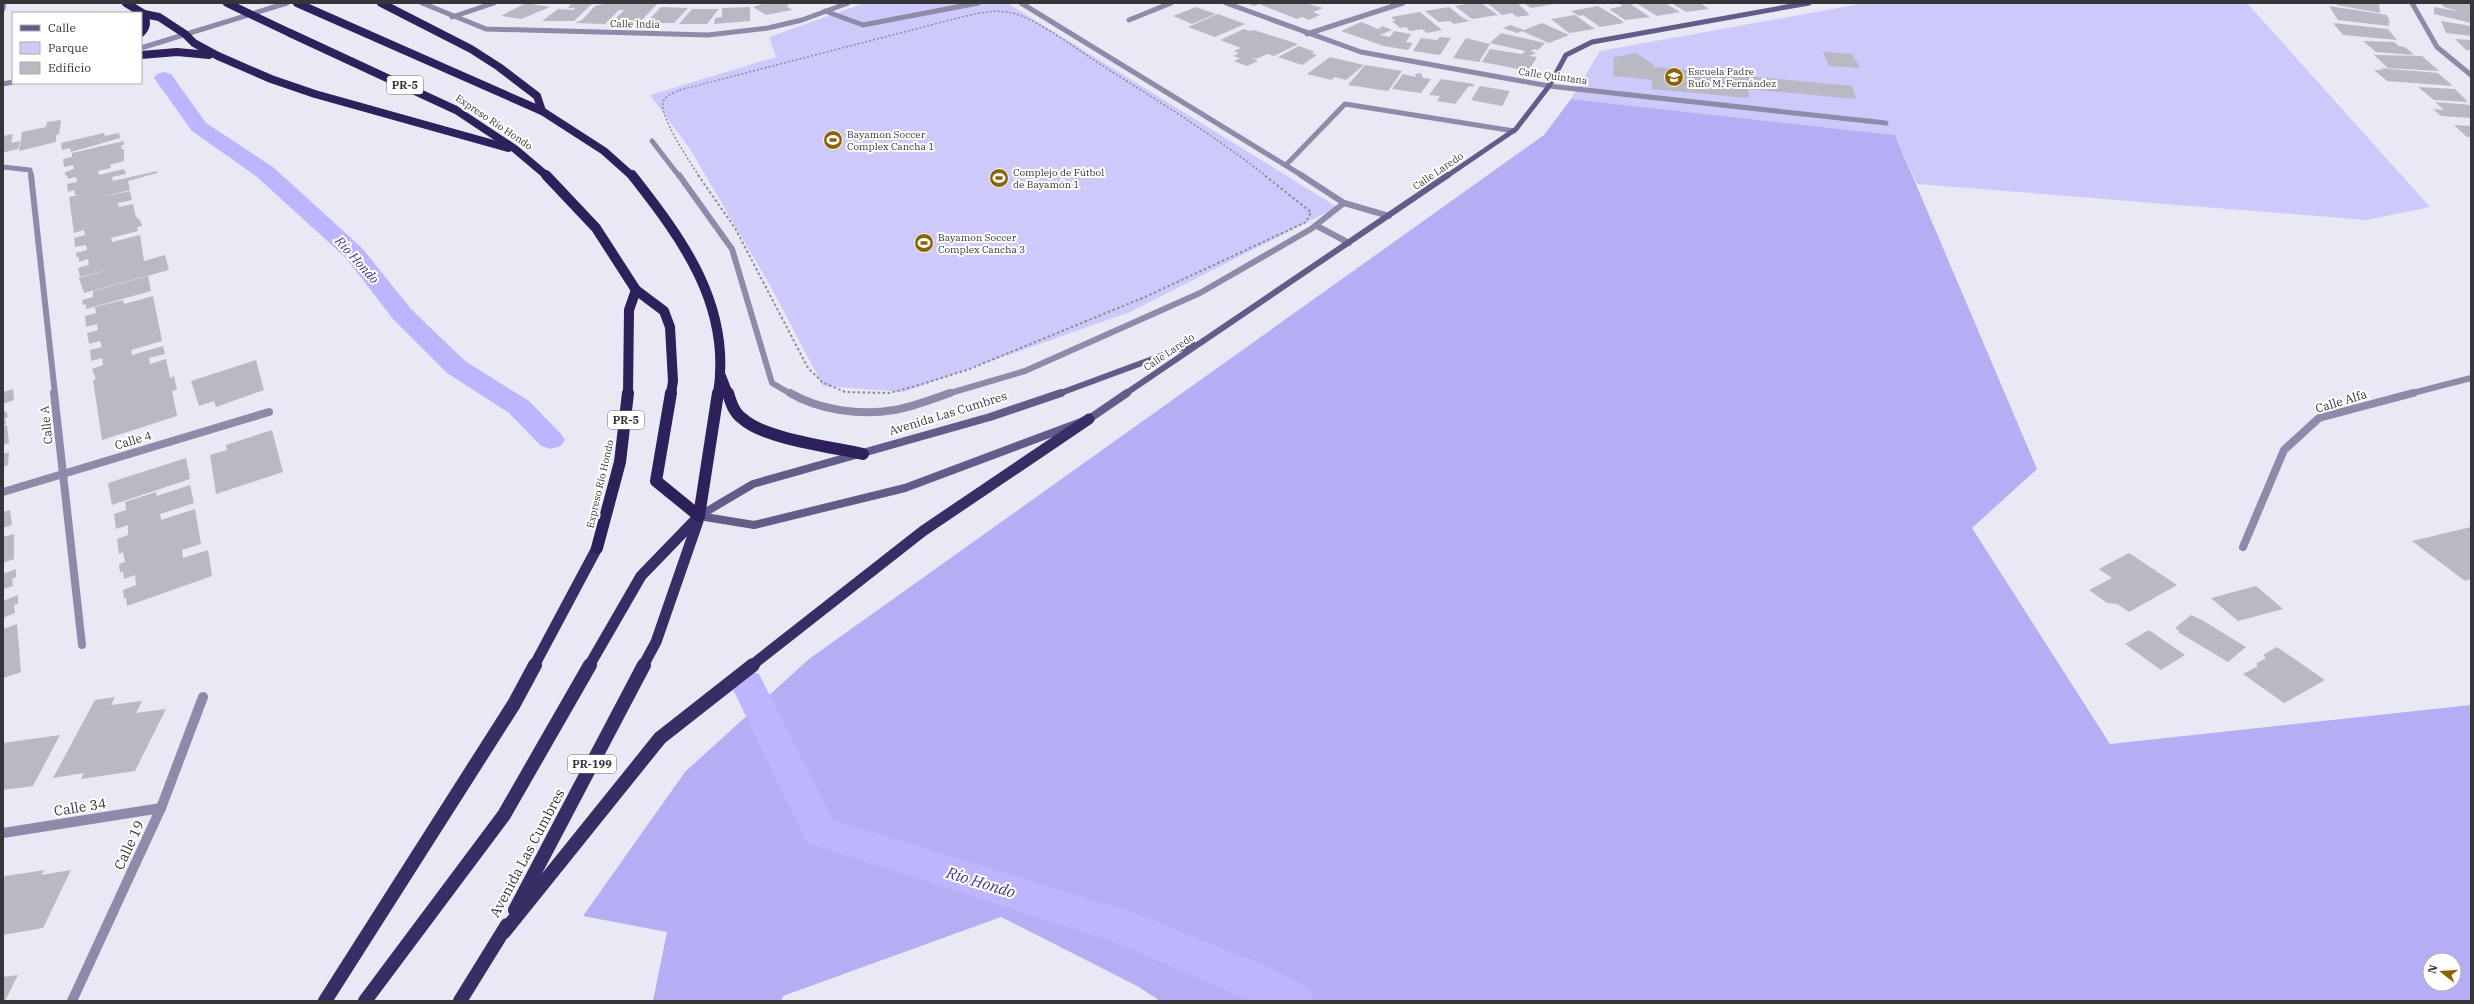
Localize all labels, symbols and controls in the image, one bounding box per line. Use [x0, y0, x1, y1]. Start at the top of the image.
legend [12, 12, 142, 84]
street label: Calle India [610, 17, 661, 31]
text: Calle [48, 20, 76, 35]
text: Parque [48, 40, 88, 55]
text: Edificio [48, 60, 91, 75]
street label: Calle Quintana [1518, 65, 1589, 87]
place label: Escuela Padre Rufo M. Fernández [1688, 65, 1776, 90]
school or university icon: Escuela Padre Rufo M. Fernández [1663, 66, 1685, 88]
road number: PR-5 [387, 76, 423, 94]
street label: Expreso Río Hondo [453, 91, 535, 153]
place label: Bayamon Soccer Complex Cancha 1 [847, 128, 934, 153]
sports icon: Bayamon Soccer Complex Cancha 1 [822, 129, 844, 151]
street label: Calle Laredo [1410, 149, 1466, 193]
place label: Complejo de Fútbol de Bayamón 1 [1013, 166, 1104, 191]
sports icon: Complejo de Fútbol de Bayamón 1 [988, 167, 1010, 189]
place label: Bayamon Soccer Complex Cancha 3 [938, 231, 1025, 256]
water label: Río Hondo [331, 232, 383, 287]
sports icon: Bayamon Soccer Complex Cancha 3 [913, 232, 935, 254]
street label: Calle Laredo [1141, 330, 1197, 374]
street label: Calle Alfa [2313, 386, 2369, 416]
street label: Avenida Las Cumbres [887, 388, 1009, 438]
street label: Calle A [36, 404, 55, 445]
road number: PR-5 [608, 411, 644, 429]
street label: Calle 4 [113, 427, 153, 453]
street label: Expreso Río Hondo [584, 438, 617, 529]
road number: PR-199 [568, 755, 616, 773]
street label: Avenida Las Cumbres [486, 786, 569, 920]
street label: Calle 34 [53, 794, 107, 820]
street label: Calle 19 [110, 817, 148, 873]
water label: Río Hondo [943, 862, 1018, 902]
north arrow [2422, 952, 2462, 992]
text: N [2424, 963, 2440, 975]

